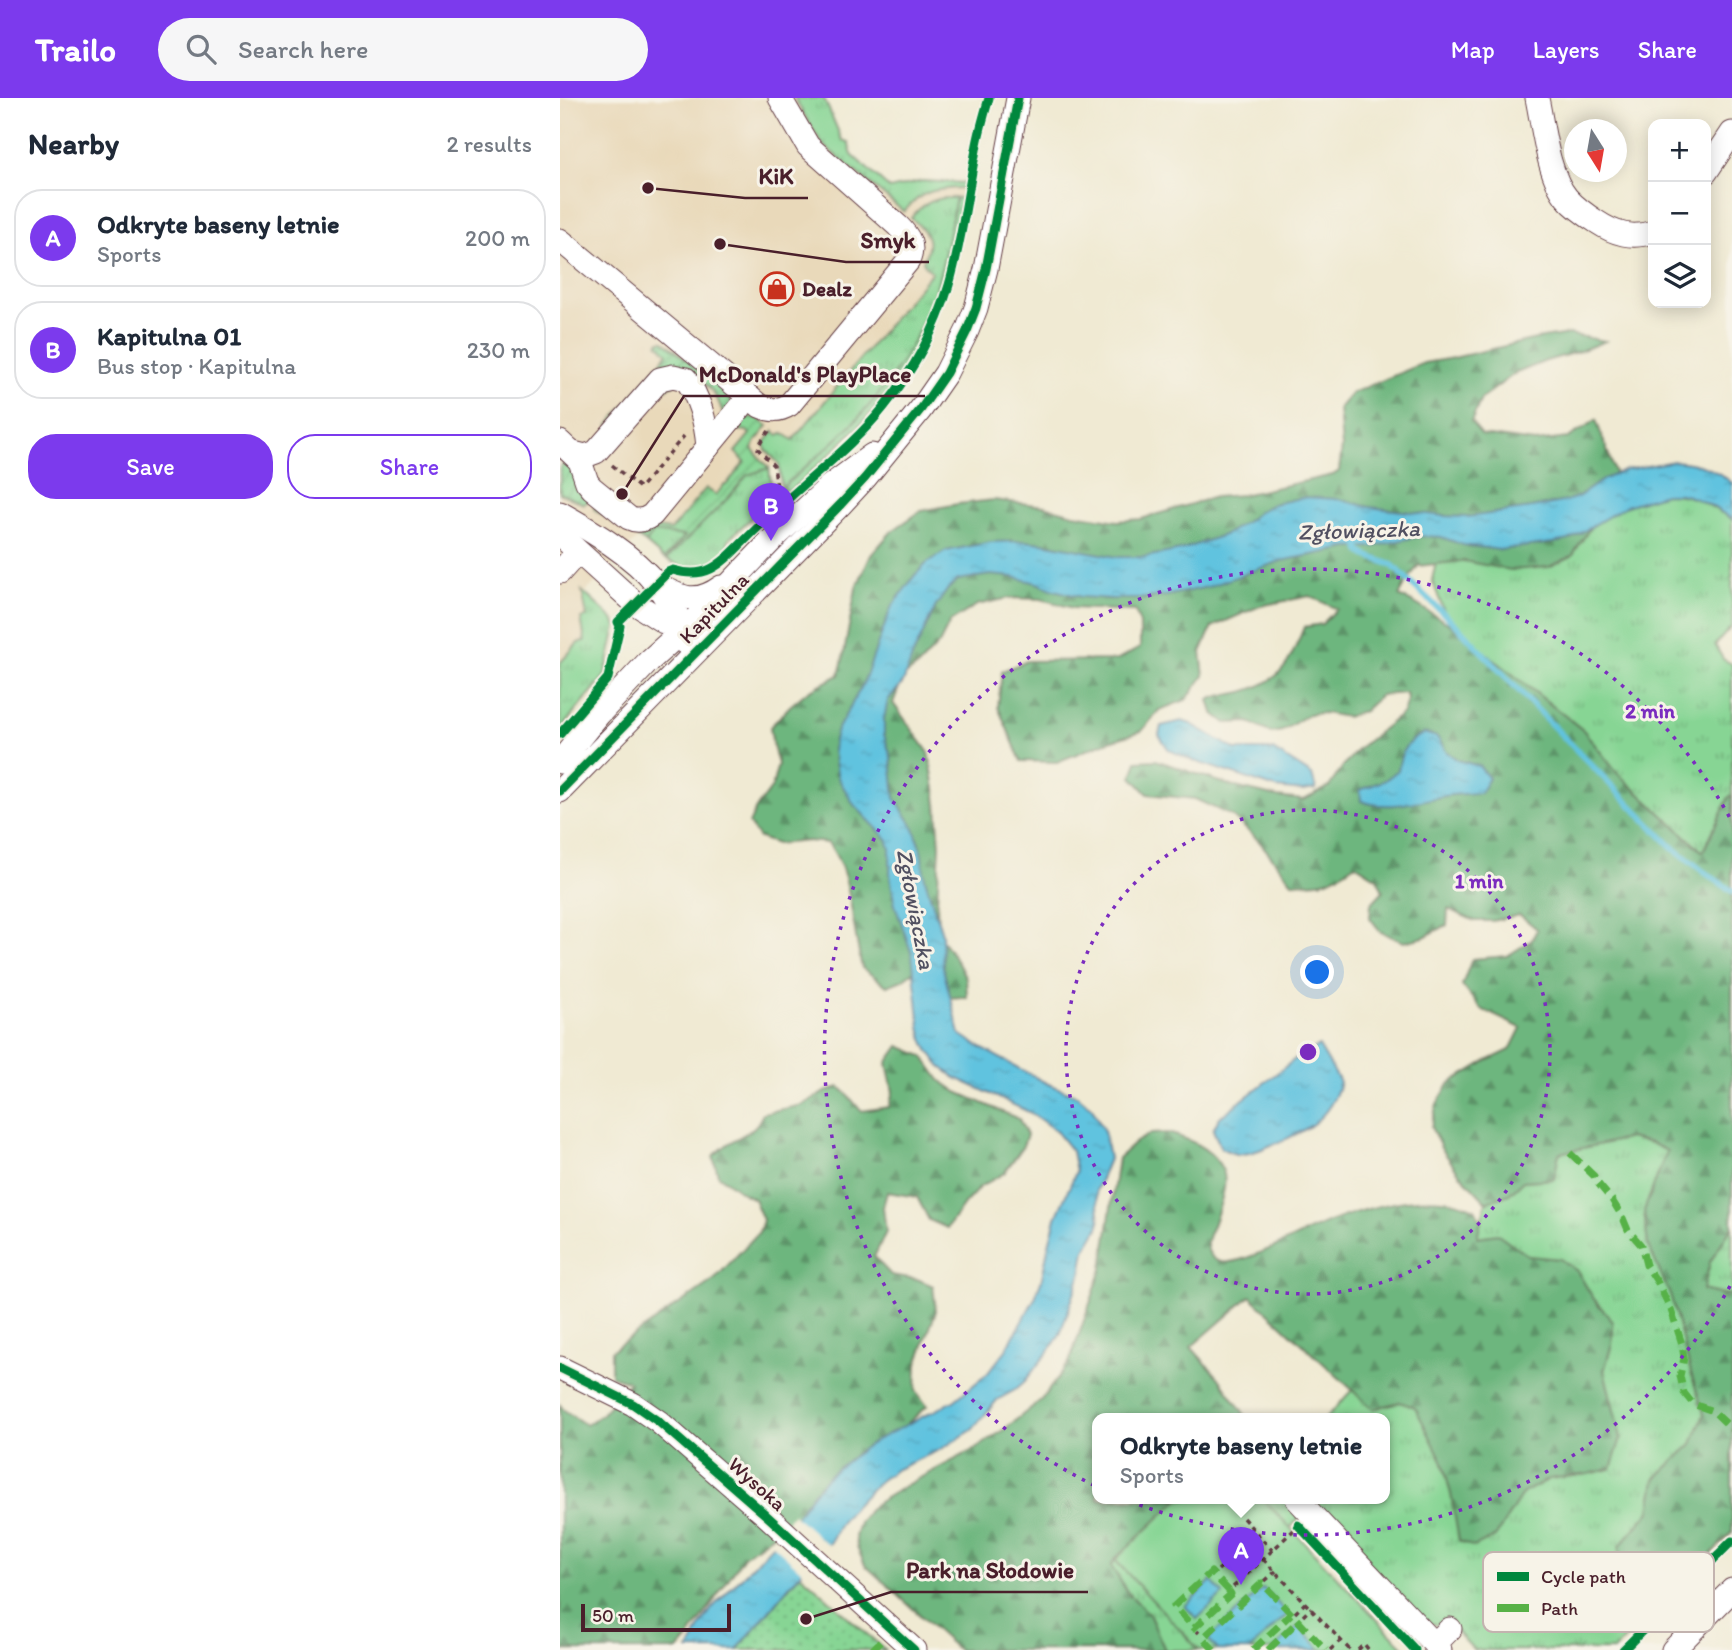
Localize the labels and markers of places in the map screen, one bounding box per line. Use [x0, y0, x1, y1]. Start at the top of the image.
callout: KiK [745, 154, 808, 198]
callout: Smyk [846, 218, 929, 262]
shop icon: Dealz [758, 270, 796, 308]
place label: Dealz [802, 276, 852, 301]
callout: McDonald's PlayPlace [684, 352, 925, 396]
pin: B [748, 483, 794, 541]
centre of rings [1296, 1040, 1320, 1064]
pin: A [1218, 1527, 1264, 1585]
callout: Park na Słodowie [891, 1548, 1088, 1592]

